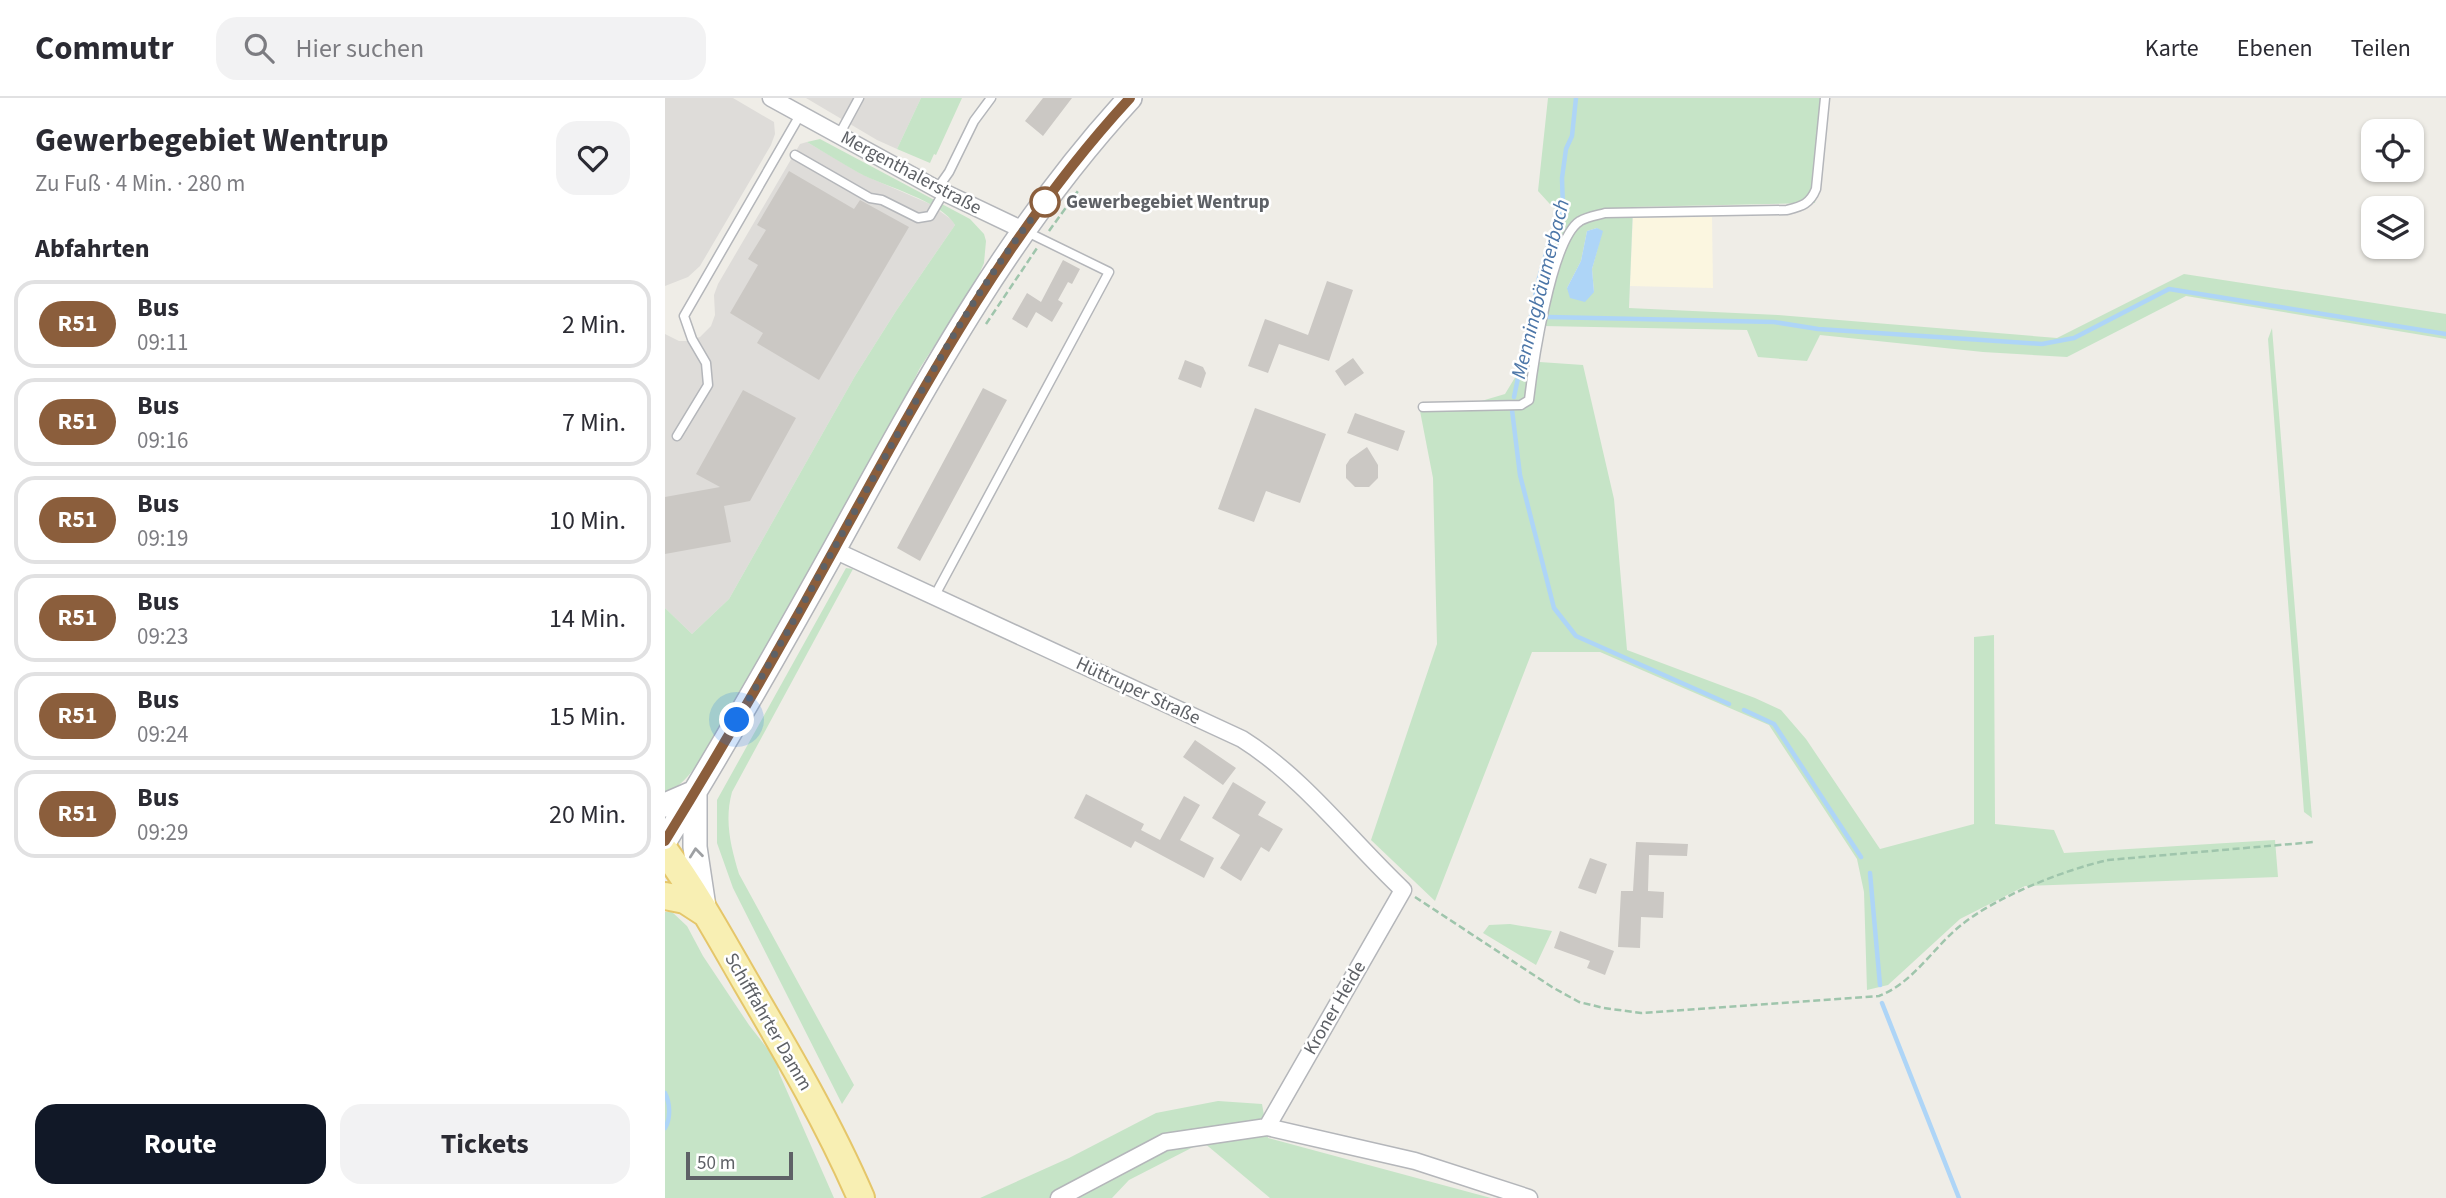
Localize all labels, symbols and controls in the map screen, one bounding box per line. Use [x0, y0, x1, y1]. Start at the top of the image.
search box [216, 17, 706, 80]
text: Commutr [35, 25, 174, 72]
icon: search [240, 29, 278, 67]
text: Hier suchen [296, 30, 424, 67]
text: Karte [2145, 31, 2199, 66]
text: Ebenen [2237, 31, 2313, 66]
text: Teilen [2351, 31, 2411, 66]
text: Gewerbegebiet Wentrup [35, 117, 389, 164]
map controls [2361, 119, 2424, 259]
button: locate [2361, 119, 2424, 182]
button: heart [556, 121, 630, 195]
street label: Mergenthalerstraße [836, 124, 986, 222]
text: Zu Fuß · 4 Min. · 280 m [35, 167, 245, 200]
marker: Gewerbegebiet Wentrup [1030, 187, 1060, 217]
place label: Gewerbegebiet Wentrup [1066, 189, 1270, 216]
water label: Menningbäumerbach [1503, 196, 1577, 382]
button: layers [2361, 196, 2424, 259]
text: Abfahrten [35, 230, 150, 267]
text: Bus [137, 289, 179, 326]
text: R51 [57, 306, 98, 341]
text: 2 Min. [562, 306, 626, 343]
text: 09:11 [137, 326, 188, 359]
text: Bus [137, 387, 179, 424]
text: R51 [57, 404, 98, 439]
text: 7 Min. [562, 404, 626, 441]
text: 09:16 [137, 424, 188, 457]
text: Bus [137, 485, 179, 522]
text: R51 [57, 502, 98, 537]
text: 10 Min. [549, 502, 626, 539]
text: 09:19 [137, 522, 188, 555]
text: Bus [137, 583, 179, 620]
text: R51 [57, 600, 98, 635]
text: 14 Min. [549, 600, 626, 637]
text: 09:23 [137, 620, 188, 653]
street label: Hüttruper Straße [1071, 650, 1205, 732]
text: Bus [137, 681, 179, 718]
text: R51 [57, 698, 98, 733]
text: 15 Min. [549, 698, 626, 735]
your location [719, 702, 754, 737]
text: 09:24 [137, 718, 188, 751]
text: Bus [137, 779, 179, 816]
text: R51 [57, 796, 98, 831]
text: 20 Min. [549, 796, 626, 833]
text: 09:29 [137, 816, 188, 849]
one-way arrow [689, 847, 704, 859]
street label: Schifffahrter Damm [718, 948, 818, 1096]
street label: Kroner Heide [1297, 956, 1373, 1060]
button: Route [35, 1104, 326, 1184]
button: Tickets [340, 1104, 630, 1184]
scale bar [686, 1149, 793, 1181]
text: 50 m [697, 1150, 735, 1177]

